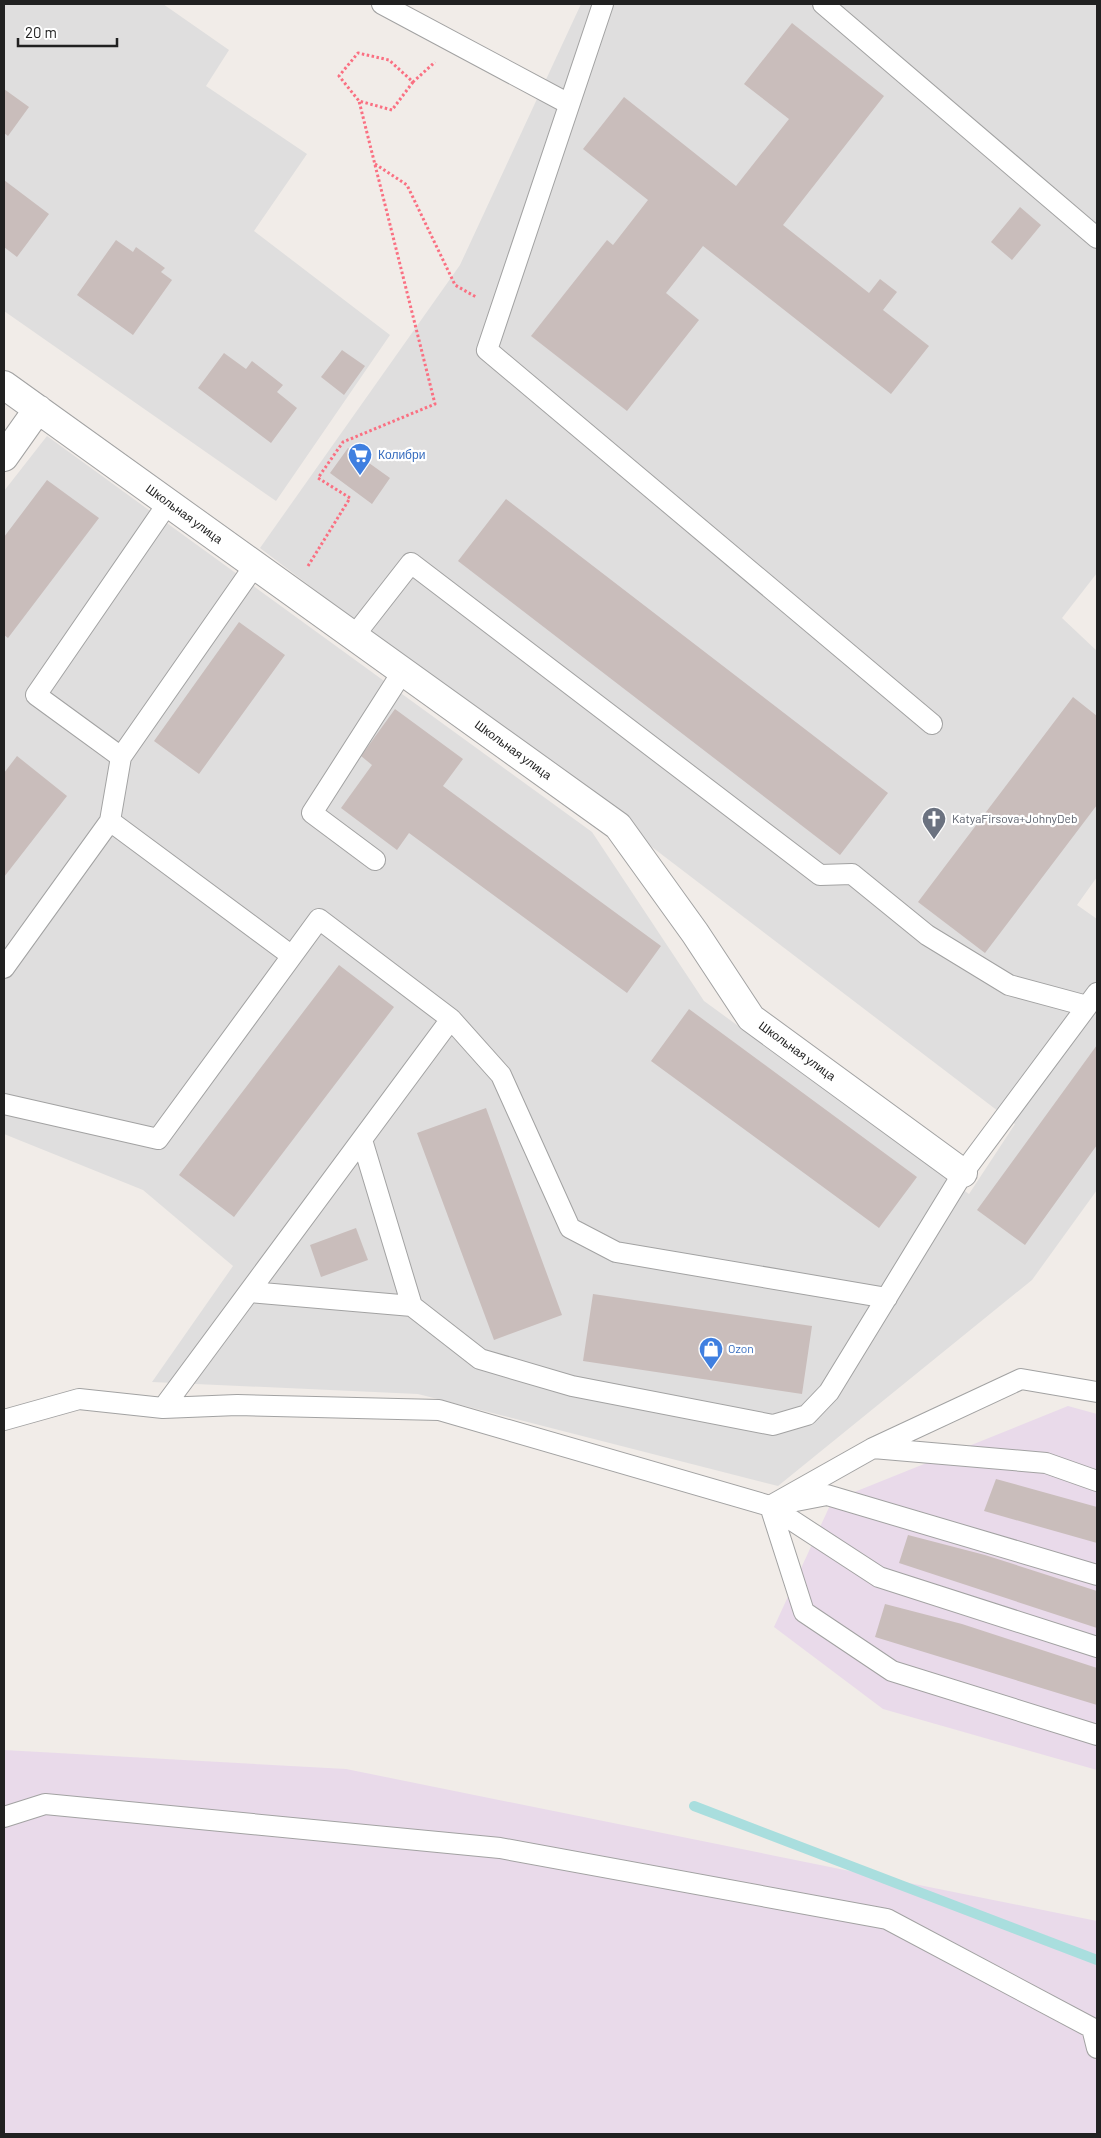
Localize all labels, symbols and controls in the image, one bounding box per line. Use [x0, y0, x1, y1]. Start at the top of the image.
scale bar [18, 15, 116, 47]
text: 20 m [25, 23, 57, 41]
supermarket icon: Колибри [347, 442, 373, 476]
place label: Колибри [378, 447, 425, 462]
street label: Школьная улица [143, 481, 226, 547]
street label: Школьная улица [472, 717, 555, 783]
church icon: KatyaFirsova+JohnyDeb [921, 806, 947, 840]
place label: KatyaFirsova+JohnyDeb [952, 811, 1078, 825]
street label: Школьная улица [756, 1018, 839, 1084]
shop icon: Ozon [698, 1336, 724, 1370]
place label: Ozon [728, 1341, 754, 1355]

